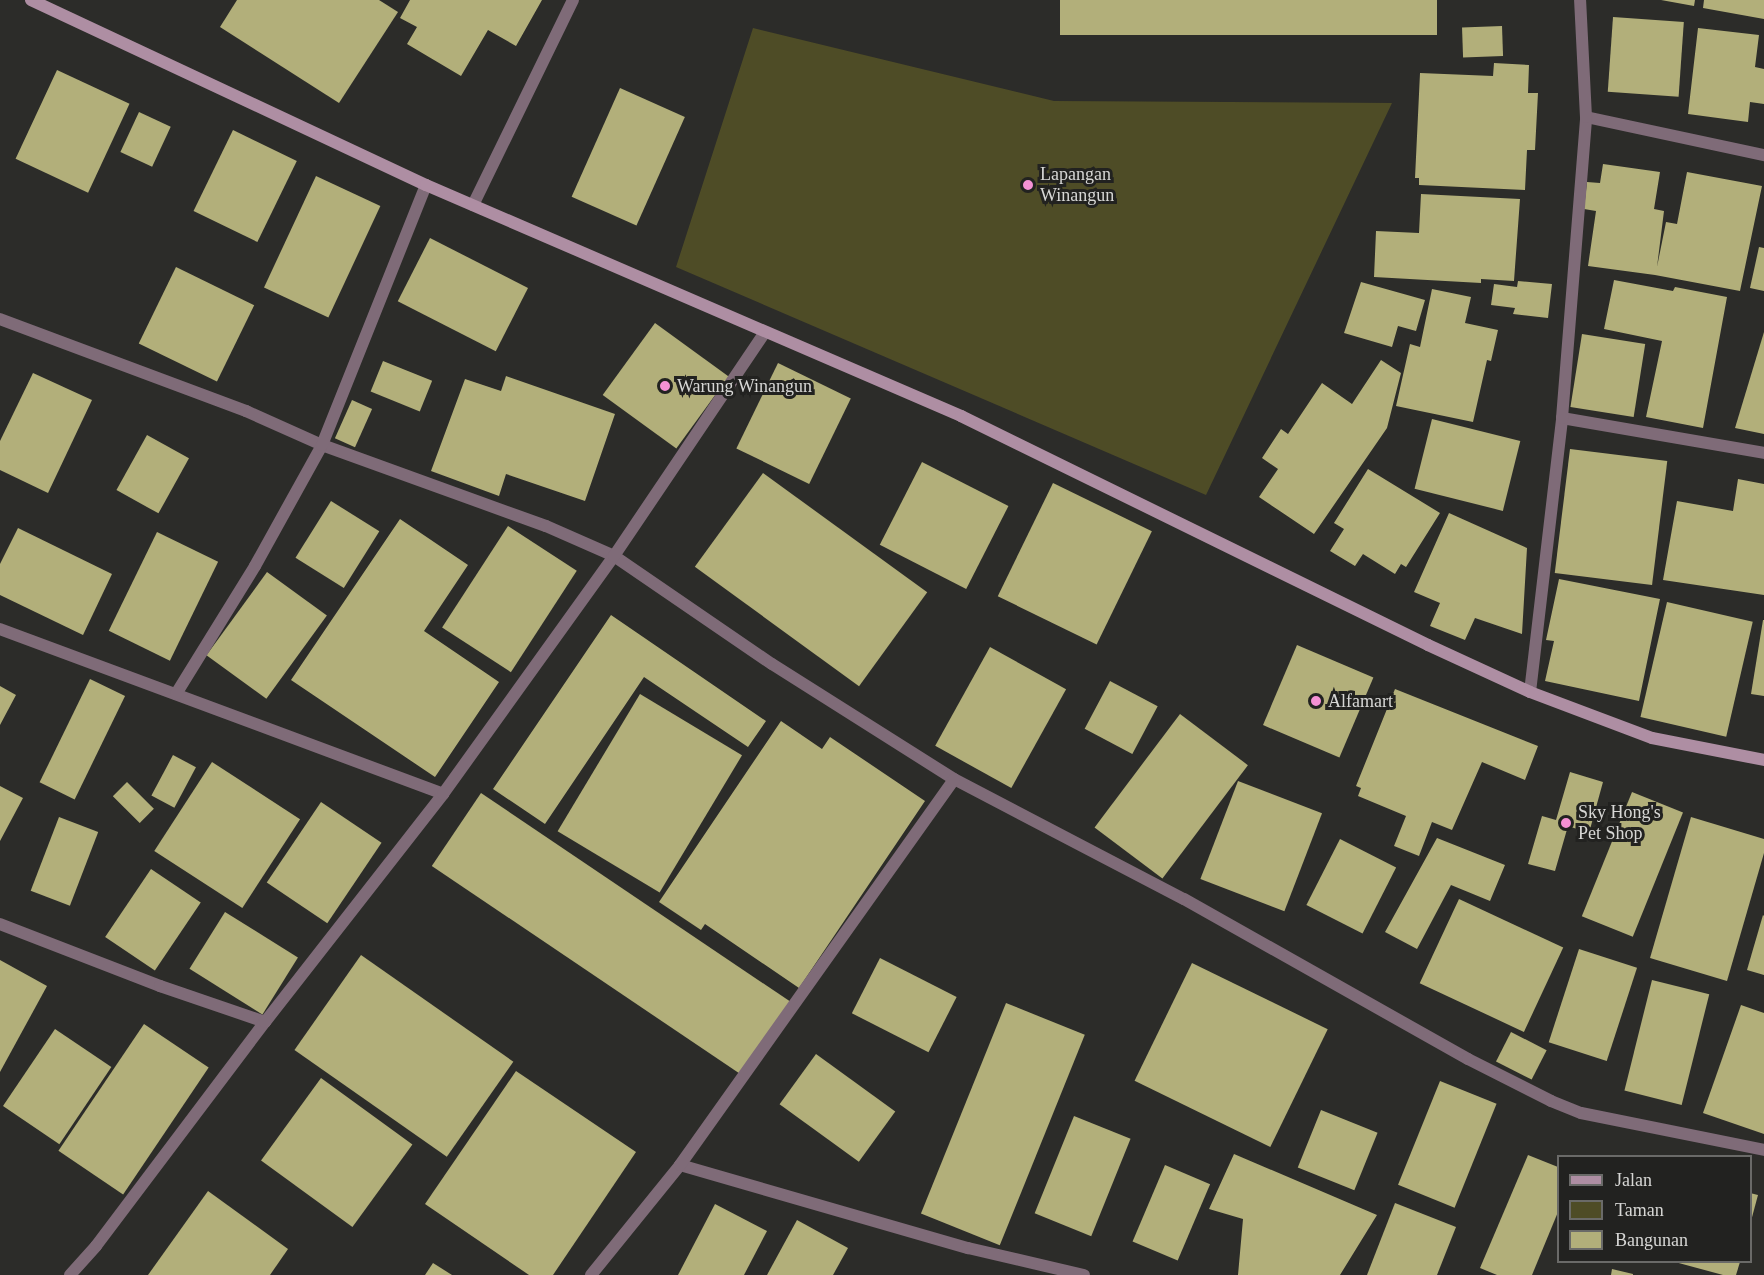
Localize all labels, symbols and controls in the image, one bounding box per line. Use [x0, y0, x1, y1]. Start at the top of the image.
place label: Lapangan Winangun [1040, 164, 1114, 207]
marker: Lapangan Winangun [1021, 178, 1035, 192]
place label: Warung Winangun [677, 375, 812, 397]
marker: Warung Winangun [658, 379, 672, 393]
place label: Alfamart [1328, 690, 1393, 712]
marker: Alfamart [1309, 694, 1323, 708]
place label: Sky Hong's Pet Shop [1578, 802, 1661, 844]
marker: Sky Hong's Pet Shop [1559, 816, 1573, 830]
legend [1557, 1155, 1752, 1263]
text: Jalan [1615, 1170, 1652, 1190]
text: Taman [1615, 1200, 1664, 1220]
text: Bangunan [1615, 1230, 1688, 1250]

